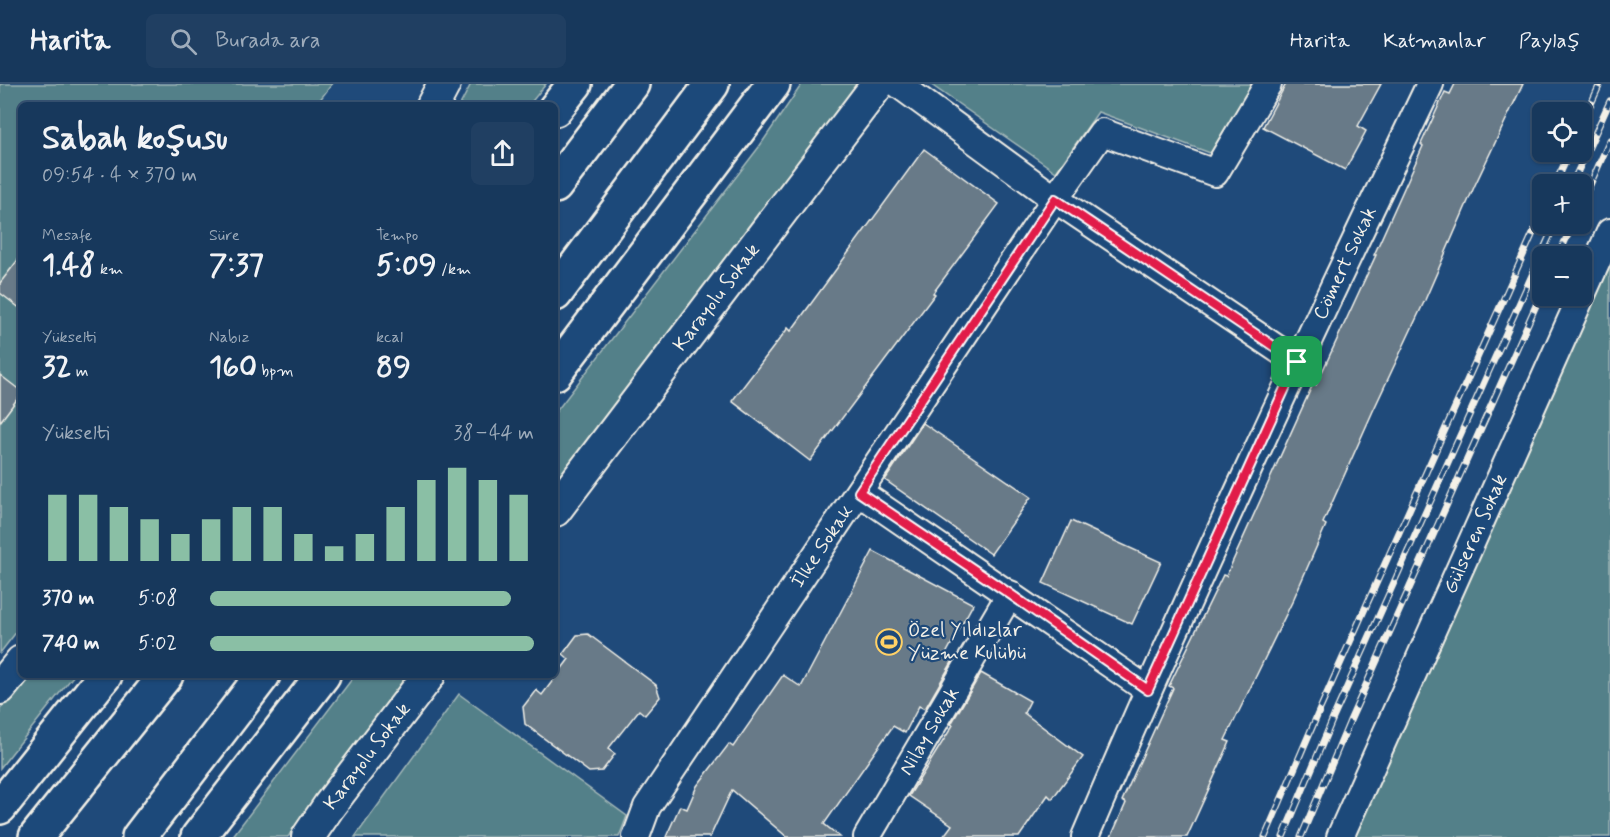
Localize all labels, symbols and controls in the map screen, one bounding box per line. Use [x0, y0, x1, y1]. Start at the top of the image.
search box [146, 14, 566, 68]
text: Harita [30, 23, 110, 60]
icon: search [167, 25, 200, 58]
text: Burada ara [215, 27, 320, 55]
text: Harita [1290, 27, 1350, 55]
text: Katmanlar [1383, 27, 1486, 55]
text: Paylaş [1519, 27, 1580, 55]
map controls [1532, 102, 1592, 306]
button: locate [1532, 102, 1592, 162]
text: Sabah koşusu [42, 117, 228, 161]
button: share [471, 122, 534, 185]
text: 09:54 · 4 × 370 m [42, 162, 197, 189]
button: + [1532, 174, 1592, 234]
street label: Cömert Sokak [1307, 202, 1383, 324]
text: Mesafe [42, 225, 92, 246]
text: Süre [209, 225, 240, 246]
text: Tempo [376, 225, 418, 246]
street label: Karayolu Sokak [667, 238, 766, 357]
text: 1.48 [42, 246, 96, 285]
text: 7:37 [209, 246, 264, 285]
text: 5:09 [376, 246, 437, 285]
button: − [1532, 246, 1592, 306]
text: km [96, 259, 123, 280]
text: /km [437, 259, 471, 280]
text: Yükselti [42, 327, 96, 348]
text: Nabız [209, 327, 250, 348]
text: kcal [376, 327, 403, 348]
pin [1271, 336, 1322, 387]
icon: arrive [1280, 345, 1313, 378]
text: 32 [42, 348, 71, 387]
text: 160 [209, 348, 257, 387]
text: 89 [376, 348, 411, 387]
text: m [71, 361, 88, 382]
text: bpm [257, 361, 294, 382]
text: Yükselti [42, 420, 110, 447]
text: 38–44 m [454, 420, 534, 447]
street label: Gülseren Sokak [1437, 470, 1514, 598]
street label: İlke Sokak [784, 499, 860, 593]
text: 370 m [42, 585, 94, 612]
text: 5:08 [138, 585, 177, 612]
place label: Özel Yıldızlar Yüzme Kulübü [908, 617, 1026, 667]
sports icon: Özel Yıldızlar Yüzme Kulübü [874, 627, 904, 657]
text: 740 m [42, 630, 100, 657]
text: 5:02 [138, 630, 177, 657]
street label: Nilay Sokak [893, 682, 966, 780]
street label: Karayolu Sokak [317, 697, 417, 816]

